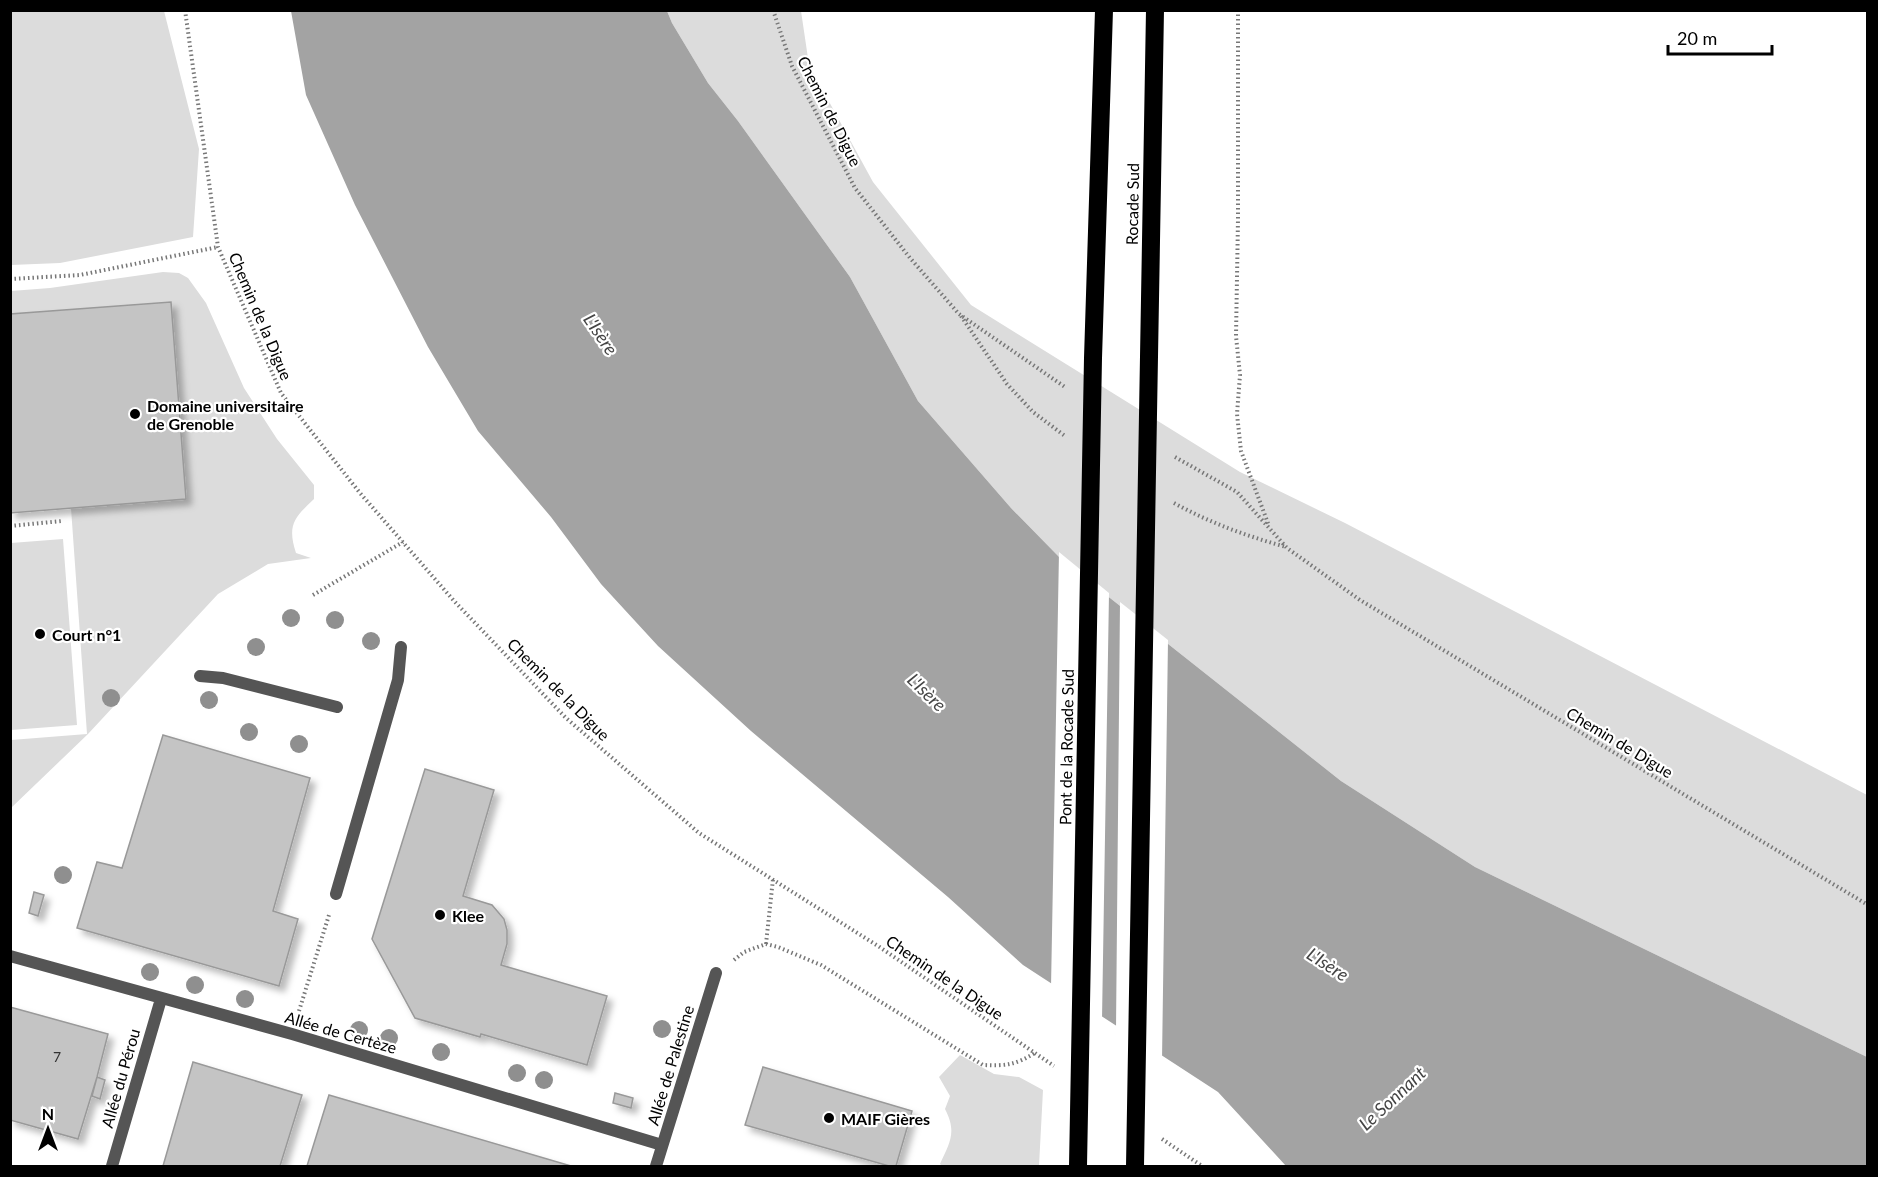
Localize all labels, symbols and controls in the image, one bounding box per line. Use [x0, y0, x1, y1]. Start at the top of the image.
scale bar [1668, 18, 1772, 56]
text: 20 m [1677, 27, 1717, 49]
street label: Chemin de Digue [794, 53, 866, 169]
street label: Rocade Sud [1122, 163, 1142, 245]
street label: Chemin de la Digue [225, 249, 297, 383]
water label: L'Isère [579, 309, 623, 359]
place label: Domaine universitaire de Grenoble [147, 396, 304, 433]
marker: Domaine universitaire de Grenoble [128, 407, 142, 421]
place label: Court n°1 [52, 625, 121, 644]
marker: Court n°1 [33, 627, 47, 641]
street label: Chemin de la Digue [504, 634, 614, 744]
water label: L'Isère [903, 668, 951, 716]
street label: Pont de la Rocade Sud [1055, 669, 1077, 825]
street label: Chemin de Digue [1563, 703, 1677, 781]
place label: Klee [452, 906, 484, 925]
marker: Klee [433, 908, 447, 922]
street label: Chemin de la Digue [883, 931, 1007, 1023]
water label: L'Isère [1303, 942, 1353, 986]
street label: Allée de Palestine [643, 1003, 697, 1127]
street label: Allée de Certèze [283, 1007, 399, 1057]
street label: Allée du Pérou [97, 1026, 143, 1130]
house number: 7 [53, 1048, 61, 1065]
water label: Le Sonnant [1354, 1061, 1430, 1134]
north arrow [18, 1099, 78, 1159]
text: N [42, 1104, 54, 1123]
place label: MAIF Gières [841, 1109, 930, 1128]
marker: MAIF Gières [822, 1111, 836, 1125]

